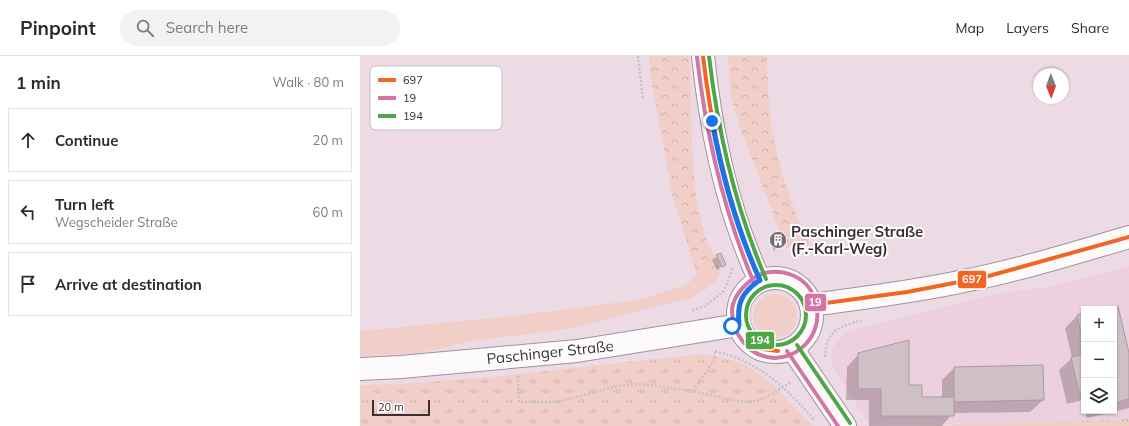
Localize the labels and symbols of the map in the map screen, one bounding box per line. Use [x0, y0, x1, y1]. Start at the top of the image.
legend [370, 66, 502, 130]
north arrow [1033, 68, 1069, 104]
text: 697 [403, 73, 423, 87]
text: 19 [403, 91, 416, 105]
text: 194 [403, 109, 423, 123]
route end [703, 112, 721, 130]
place label: Paschinger Straße (F.-Karl-Weg) [791, 222, 923, 258]
building icon: Paschinger Straße (F.-Karl-Weg) [768, 230, 788, 250]
line badge: 697 [957, 270, 987, 289]
text: 697 [962, 272, 982, 286]
line badge: 19 [804, 293, 827, 312]
text: 19 [808, 295, 822, 309]
route start [723, 317, 741, 335]
line badge: 194 [745, 331, 775, 350]
text: 194 [750, 333, 770, 347]
street label: Paschinger Straße [486, 336, 614, 368]
scale bar [372, 398, 430, 417]

